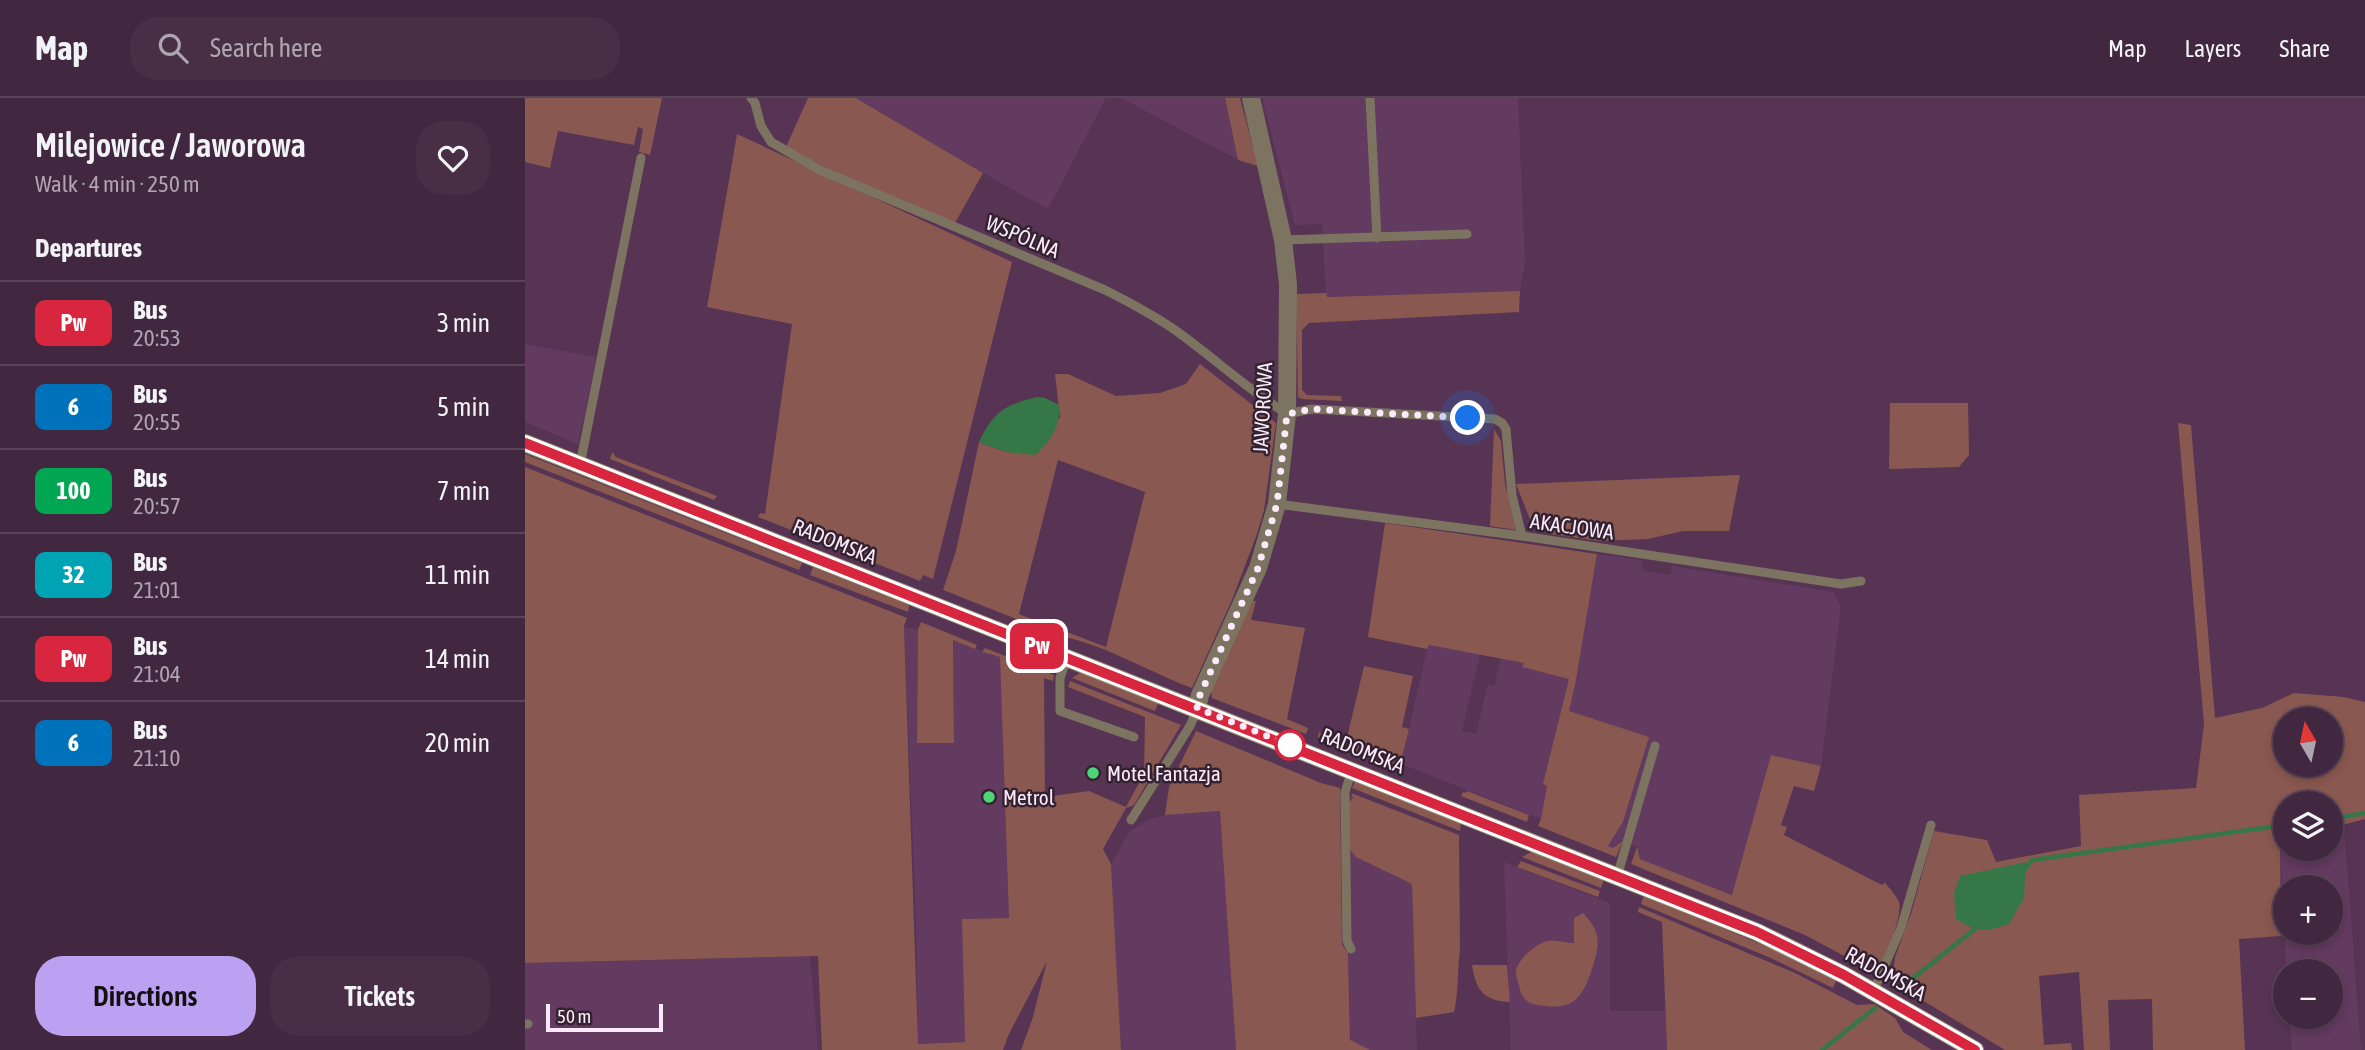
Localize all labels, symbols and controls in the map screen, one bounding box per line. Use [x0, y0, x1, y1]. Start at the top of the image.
search box [130, 17, 620, 80]
text: Map [35, 29, 88, 67]
icon: search [154, 29, 192, 67]
text: Search here [210, 33, 322, 63]
text: Map [2108, 35, 2147, 62]
text: Layers [2185, 35, 2241, 62]
text: Share [2279, 35, 2330, 62]
button: heart [416, 121, 490, 195]
text: Milejowice / Jaworowa [35, 126, 306, 164]
text: Walk · 4 min · 250 m [35, 171, 199, 197]
street label: WSPÓLNA [983, 210, 1064, 262]
text: Departures [35, 233, 142, 263]
text: Bus [133, 295, 167, 325]
text: 3 min [437, 308, 490, 338]
text: Pw [60, 309, 87, 336]
text: 20:53 [133, 325, 181, 351]
street label: JAWOROWA [1248, 361, 1276, 454]
text: Bus [133, 379, 167, 409]
text: 5 min [437, 392, 490, 422]
text: 6 [68, 393, 79, 420]
your location [1450, 400, 1485, 435]
text: 20:55 [133, 409, 181, 435]
text: Bus [133, 463, 167, 493]
text: 7 min [437, 476, 490, 506]
text: 100 [57, 477, 90, 504]
text: 20:57 [133, 493, 181, 519]
street label: AKACJOWA [1529, 508, 1616, 544]
street label: RADOMSKA [790, 513, 881, 569]
text: Bus [133, 547, 167, 577]
text: 11 min [425, 560, 490, 590]
text: 32 [62, 561, 85, 588]
text: 21:01 [133, 577, 181, 603]
line badge: Pw [1005, 623, 1069, 669]
text: Bus [133, 631, 167, 661]
text: Pw [1024, 632, 1050, 659]
text: 14 min [425, 644, 490, 674]
text: Pw [60, 645, 87, 672]
text: 21:04 [133, 661, 181, 687]
north arrow [2273, 707, 2343, 777]
map controls [2273, 707, 2343, 1029]
text: Bus [133, 715, 167, 745]
street label: RADOMSKA [1318, 722, 1409, 778]
text: 20 min [425, 728, 490, 758]
text: 6 [68, 729, 79, 756]
unlabelled marker [1275, 730, 1305, 760]
text: 21:10 [133, 745, 180, 771]
place label: Motel Fantazja [1107, 761, 1221, 785]
marker: Motel Fantazja [1085, 765, 1101, 781]
place label: Metrol [1003, 785, 1055, 809]
marker: Metrol [981, 789, 997, 805]
button: layers [2273, 791, 2343, 861]
button: + [2273, 875, 2343, 945]
street label: RADOMSKA [1842, 941, 1931, 1005]
button: Directions [35, 956, 256, 1036]
button: Tickets [270, 956, 490, 1036]
button: − [2273, 959, 2343, 1029]
scale bar [546, 1001, 663, 1033]
text: 50 m [557, 1005, 591, 1027]

